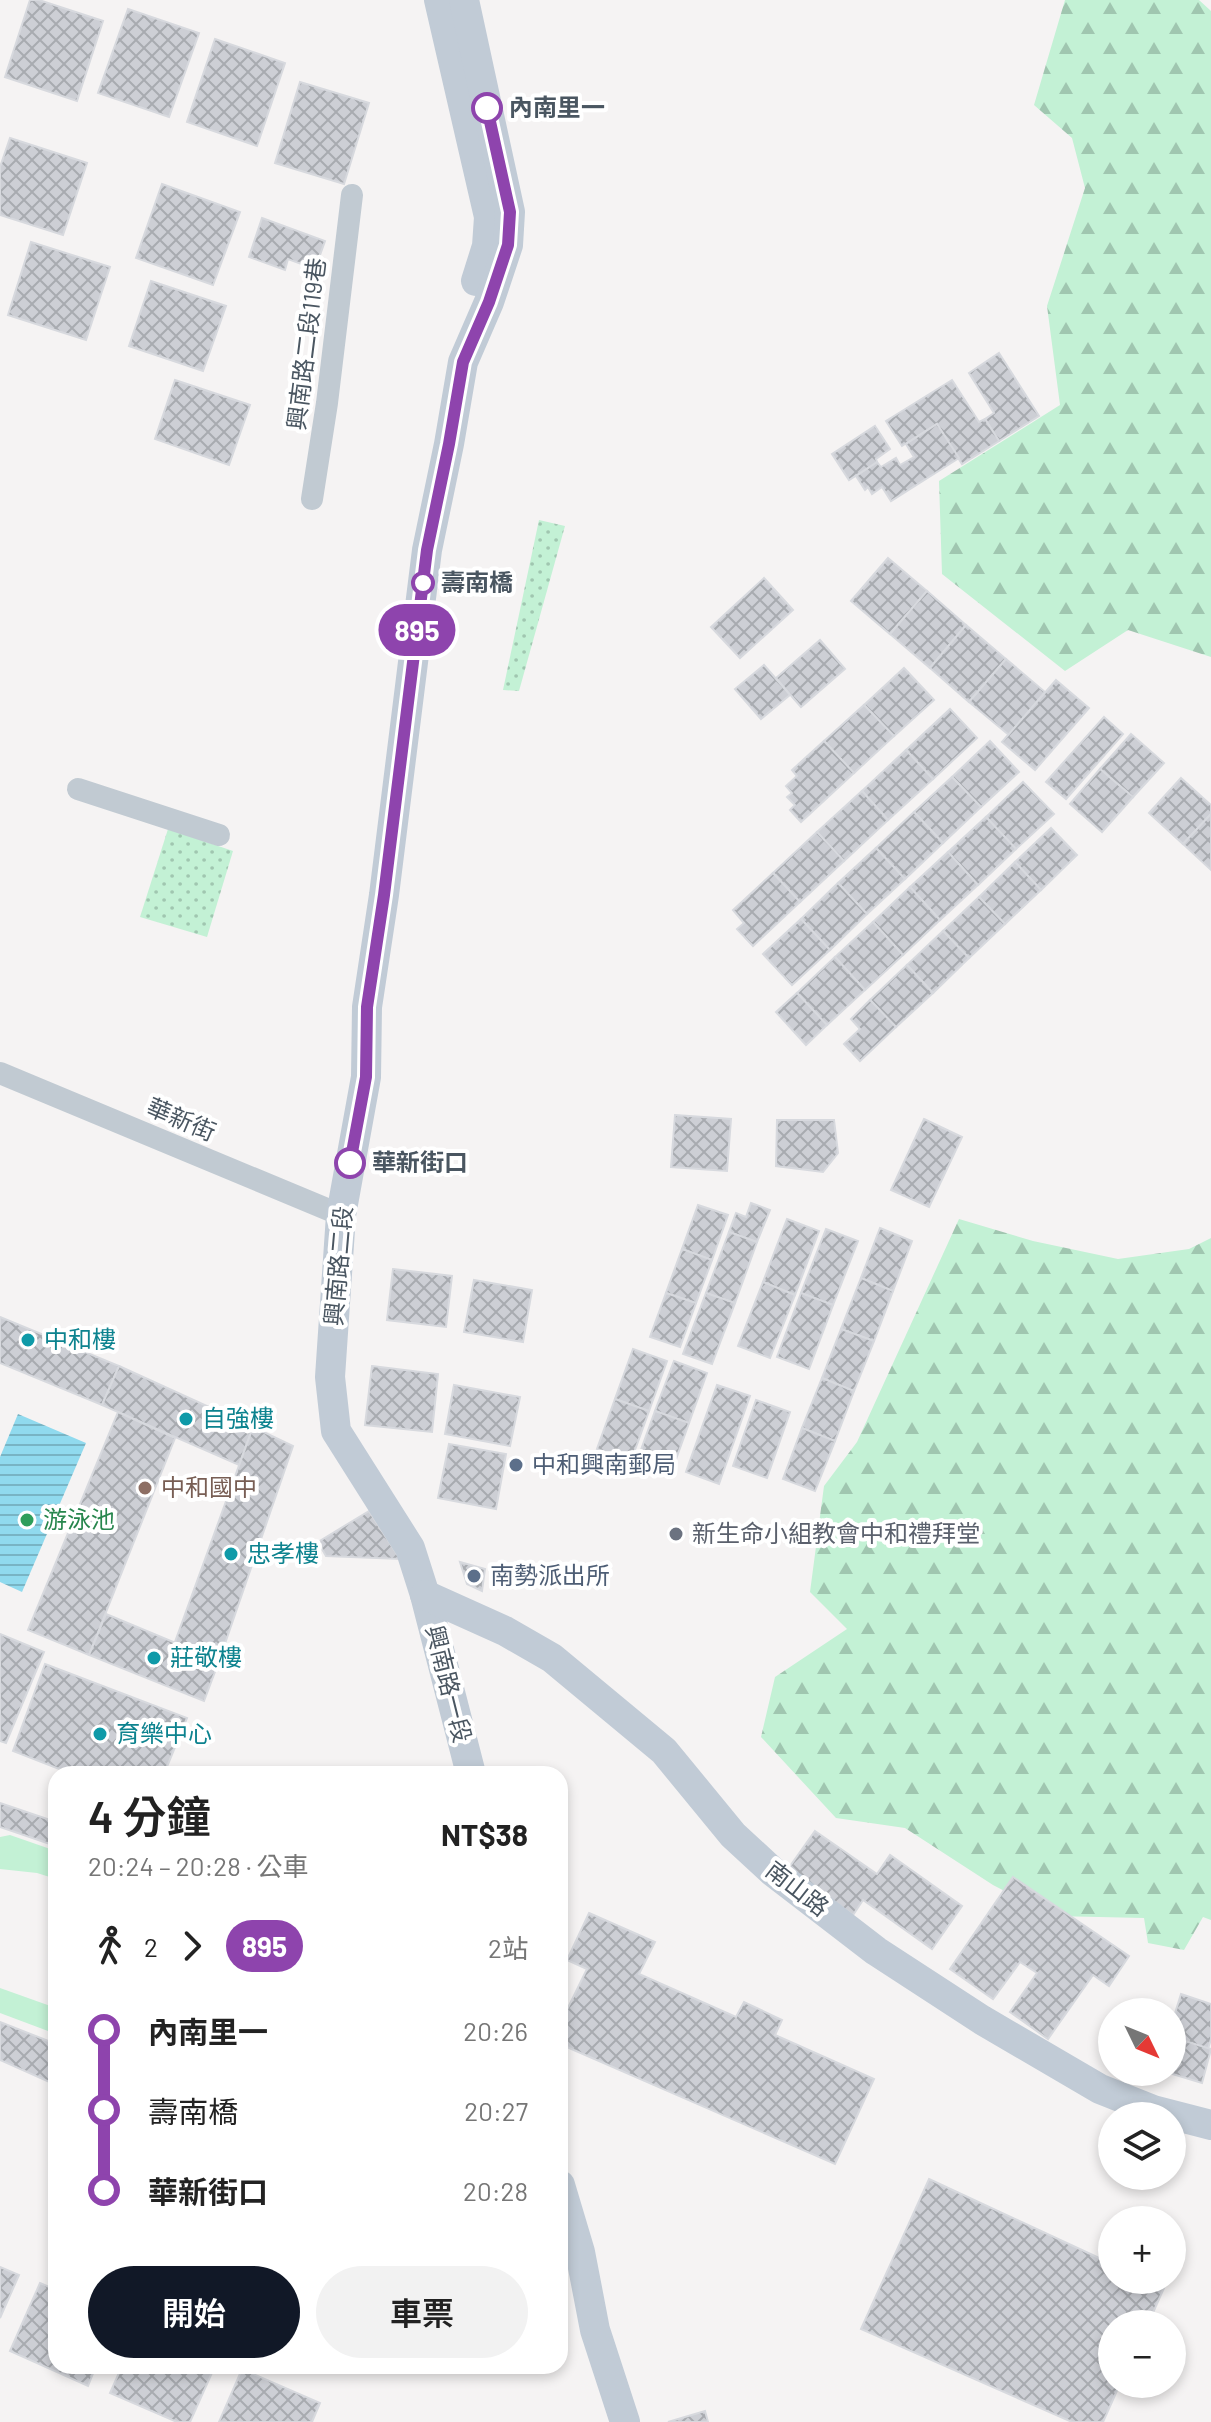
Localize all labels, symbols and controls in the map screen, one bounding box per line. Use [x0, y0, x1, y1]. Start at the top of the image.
place label: 內南里一 [509, 92, 605, 121]
marker: 內南里一 [472, 93, 502, 123]
street label: 興南路二段119巷 [281, 256, 330, 432]
place label: 壽南橋 [441, 567, 513, 596]
marker: 壽南橋 [412, 572, 434, 594]
line badge: 895 [371, 604, 463, 656]
text: 895 [394, 613, 440, 647]
street label: 華新街 [143, 1091, 220, 1146]
place label: 華新街口 [372, 1147, 468, 1176]
marker: 華新街口 [335, 1148, 365, 1178]
street label: 興南路二段 [318, 1205, 357, 1327]
place label: 中和樓 [44, 1324, 116, 1353]
marker: 中和樓 [19, 1331, 37, 1349]
place label: 自強樓 [202, 1403, 274, 1432]
marker: 自強樓 [177, 1410, 195, 1428]
place label: 中和興南郵局 [532, 1449, 676, 1478]
marker: 中和興南郵局 [507, 1456, 525, 1474]
place label: 中和國中 [161, 1472, 257, 1501]
marker: 中和國中 [136, 1479, 154, 1497]
place label: 游泳池 [43, 1504, 115, 1533]
marker: 游泳池 [18, 1511, 36, 1529]
place label: 新生命小組教會中和禮拜堂 [692, 1518, 980, 1547]
marker: 新生命小組教會中和禮拜堂 [667, 1525, 685, 1543]
place label: 忠孝樓 [247, 1538, 319, 1567]
marker: 忠孝樓 [222, 1545, 240, 1563]
place label: 南勢派出所 [490, 1560, 610, 1589]
marker: 南勢派出所 [465, 1567, 483, 1585]
street label: 興南路一段 [421, 1622, 478, 1745]
place label: 莊敬樓 [170, 1642, 242, 1671]
marker: 莊敬樓 [145, 1649, 163, 1667]
place label: 育樂中心 [116, 1718, 212, 1747]
marker: 育樂中心 [91, 1725, 109, 1743]
text: 4 分鐘 [88, 1789, 211, 1842]
text: NT$38 [441, 1816, 528, 1852]
text: 20:24 – 20:28 · 公車 [88, 1850, 309, 1881]
street label: 南山路 [761, 1854, 835, 1921]
icon: walk [88, 1924, 132, 1968]
icon: forward [170, 1924, 214, 1968]
text: 895 [242, 1929, 287, 1963]
text: 2 [144, 1931, 158, 1962]
text: 2站 [488, 1932, 528, 1963]
north arrow [1098, 1998, 1186, 2086]
map controls [1098, 1998, 1186, 2398]
text: 內南里一 [148, 2013, 268, 2049]
text: 20:26 [463, 2015, 528, 2046]
text: 壽南橋 [148, 2093, 238, 2129]
text: 20:27 [464, 2095, 528, 2126]
button: layers [1098, 2102, 1186, 2190]
text: 華新街口 [148, 2173, 268, 2209]
text: 20:28 [463, 2175, 528, 2206]
button: + [1098, 2206, 1186, 2294]
button: 開始 [88, 2266, 300, 2358]
button: 車票 [316, 2266, 528, 2358]
button: − [1098, 2310, 1186, 2398]

